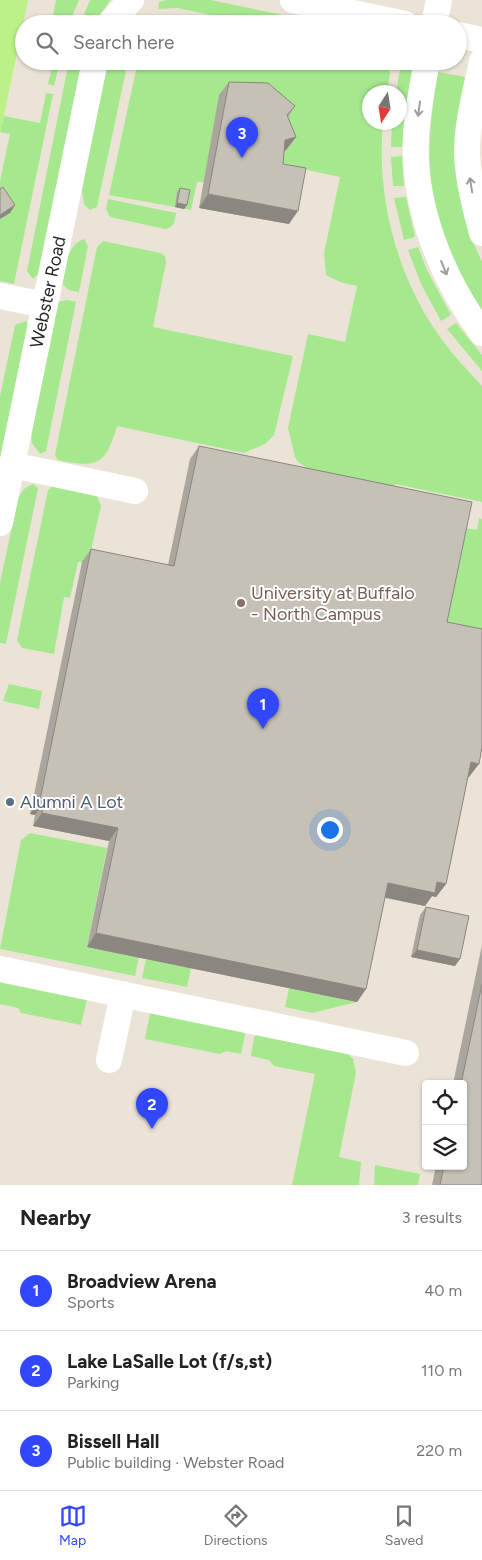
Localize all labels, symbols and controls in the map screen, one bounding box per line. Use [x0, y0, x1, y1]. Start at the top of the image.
search box [15, 15, 467, 70]
icon: search [33, 29, 61, 57]
text: Search here [73, 31, 175, 54]
north arrow [362, 85, 407, 130]
one-way arrow [414, 101, 424, 117]
pin: 3 [226, 117, 258, 158]
one-way arrow [466, 178, 476, 194]
street label: Webster Road [25, 234, 71, 350]
one-way arrow [440, 260, 449, 275]
place label: University at Buffalo - North Campus [251, 582, 415, 625]
marker: University at Buffalo - North Campus [235, 597, 247, 609]
pin: 1 [247, 688, 279, 729]
place label: Alumni A Lot [20, 791, 124, 813]
marker: Alumni A Lot [4, 796, 16, 808]
your location [317, 817, 343, 843]
map controls [422, 1080, 467, 1170]
button: locate [422, 1080, 467, 1125]
pin: 2 [136, 1088, 168, 1129]
button: layers [422, 1125, 467, 1170]
text: Nearby [20, 1205, 91, 1230]
text: 3 results [402, 1208, 462, 1227]
text: Broadview Arena [67, 1270, 217, 1293]
text: 1 [33, 1281, 39, 1300]
text: 40 m [424, 1281, 462, 1300]
text: Sports [67, 1293, 114, 1312]
text: Lake LaSalle Lot (f/s,st) [67, 1350, 272, 1373]
text: 2 [31, 1361, 41, 1380]
text: 110 m [421, 1361, 462, 1380]
text: Parking [67, 1373, 119, 1392]
text: Bissell Hall [67, 1430, 159, 1453]
text: 3 [32, 1441, 40, 1460]
text: 220 m [416, 1441, 462, 1460]
text: Public building · Webster Road [67, 1453, 284, 1472]
tab: Map [59, 1502, 87, 1549]
tab: Directions [204, 1502, 268, 1549]
tab: Saved [385, 1502, 423, 1549]

